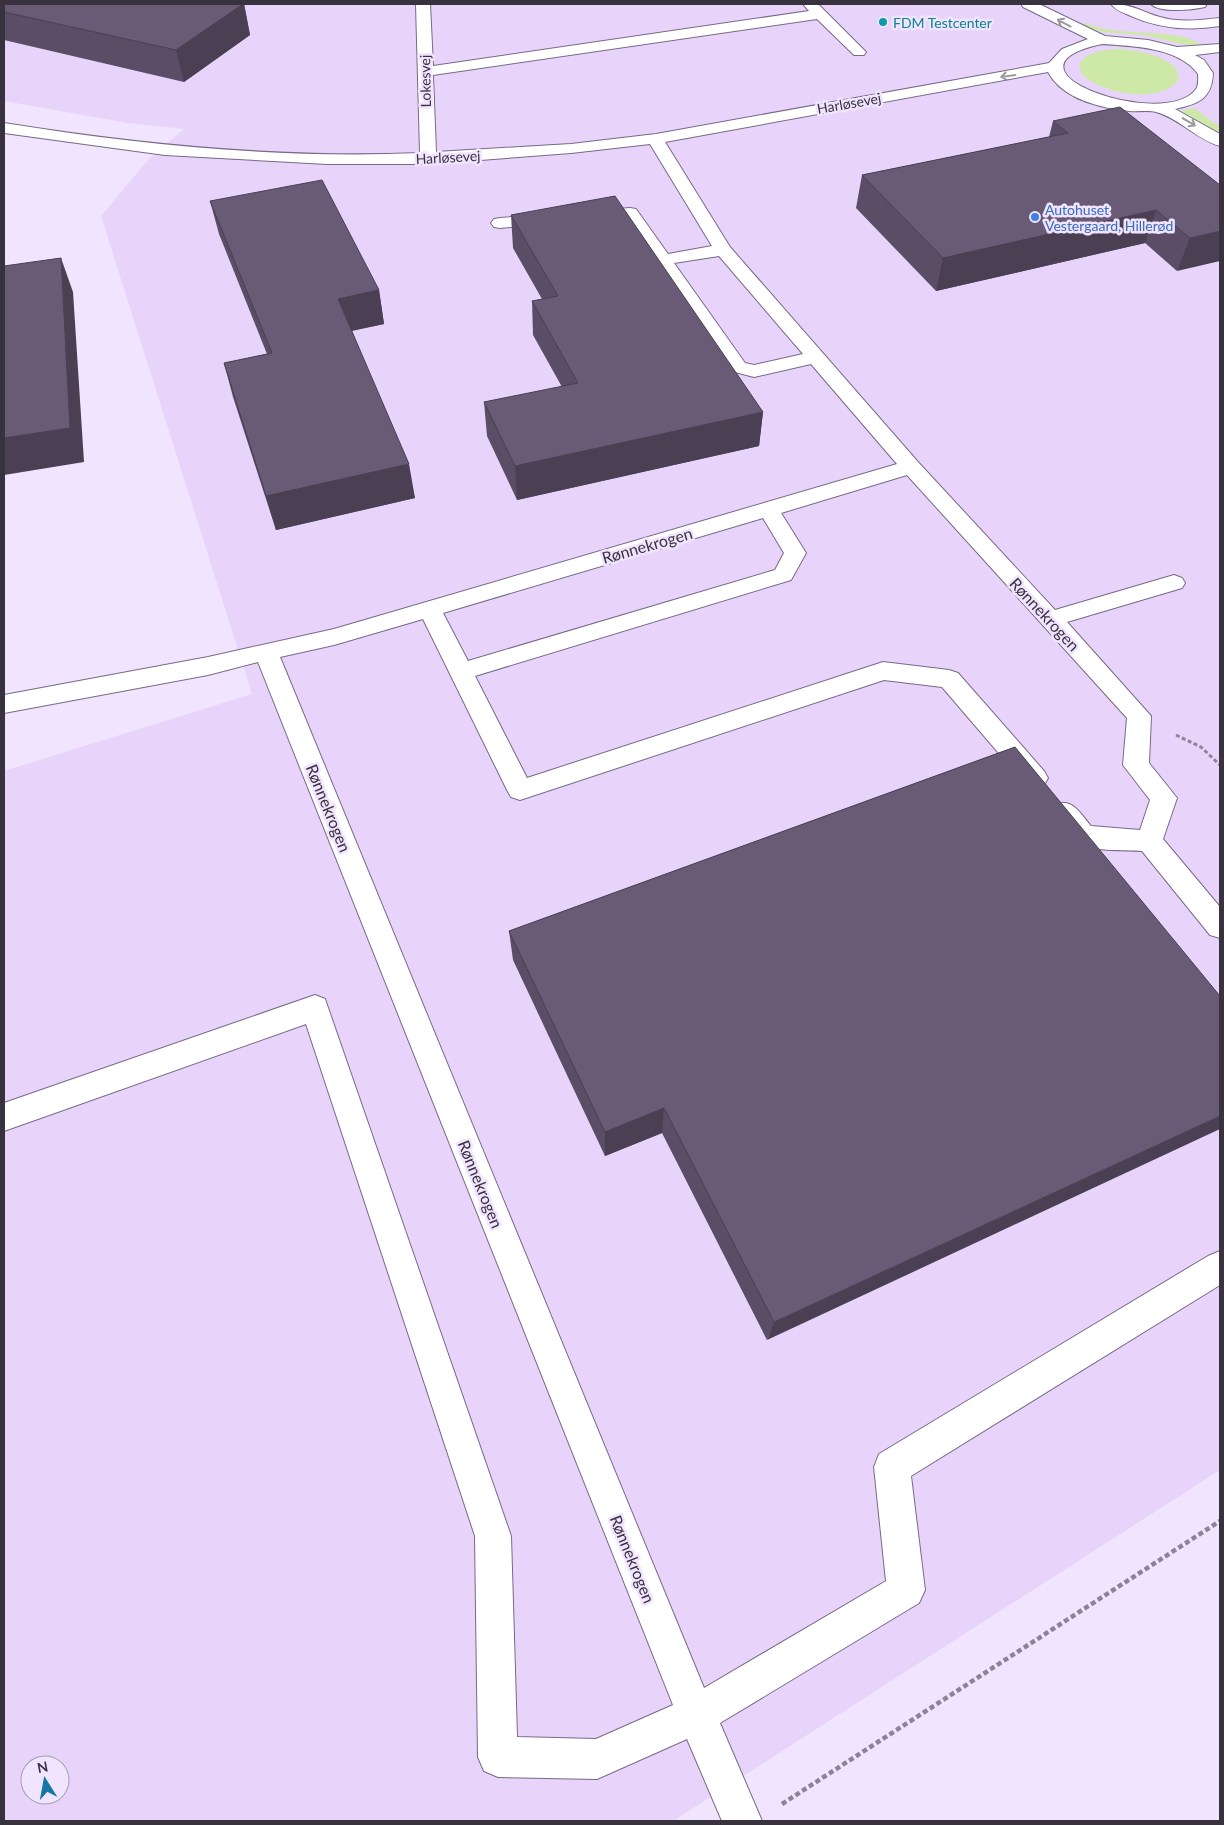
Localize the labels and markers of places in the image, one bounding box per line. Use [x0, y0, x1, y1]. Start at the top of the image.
place label: FDM Testcenter [893, 14, 992, 31]
marker: FDM Testcenter [877, 16, 889, 28]
place label: Autohuset Vestergaard, Hillerød [1045, 201, 1173, 234]
marker: Autohuset Vestergaard, Hillerød [1029, 211, 1041, 223]

